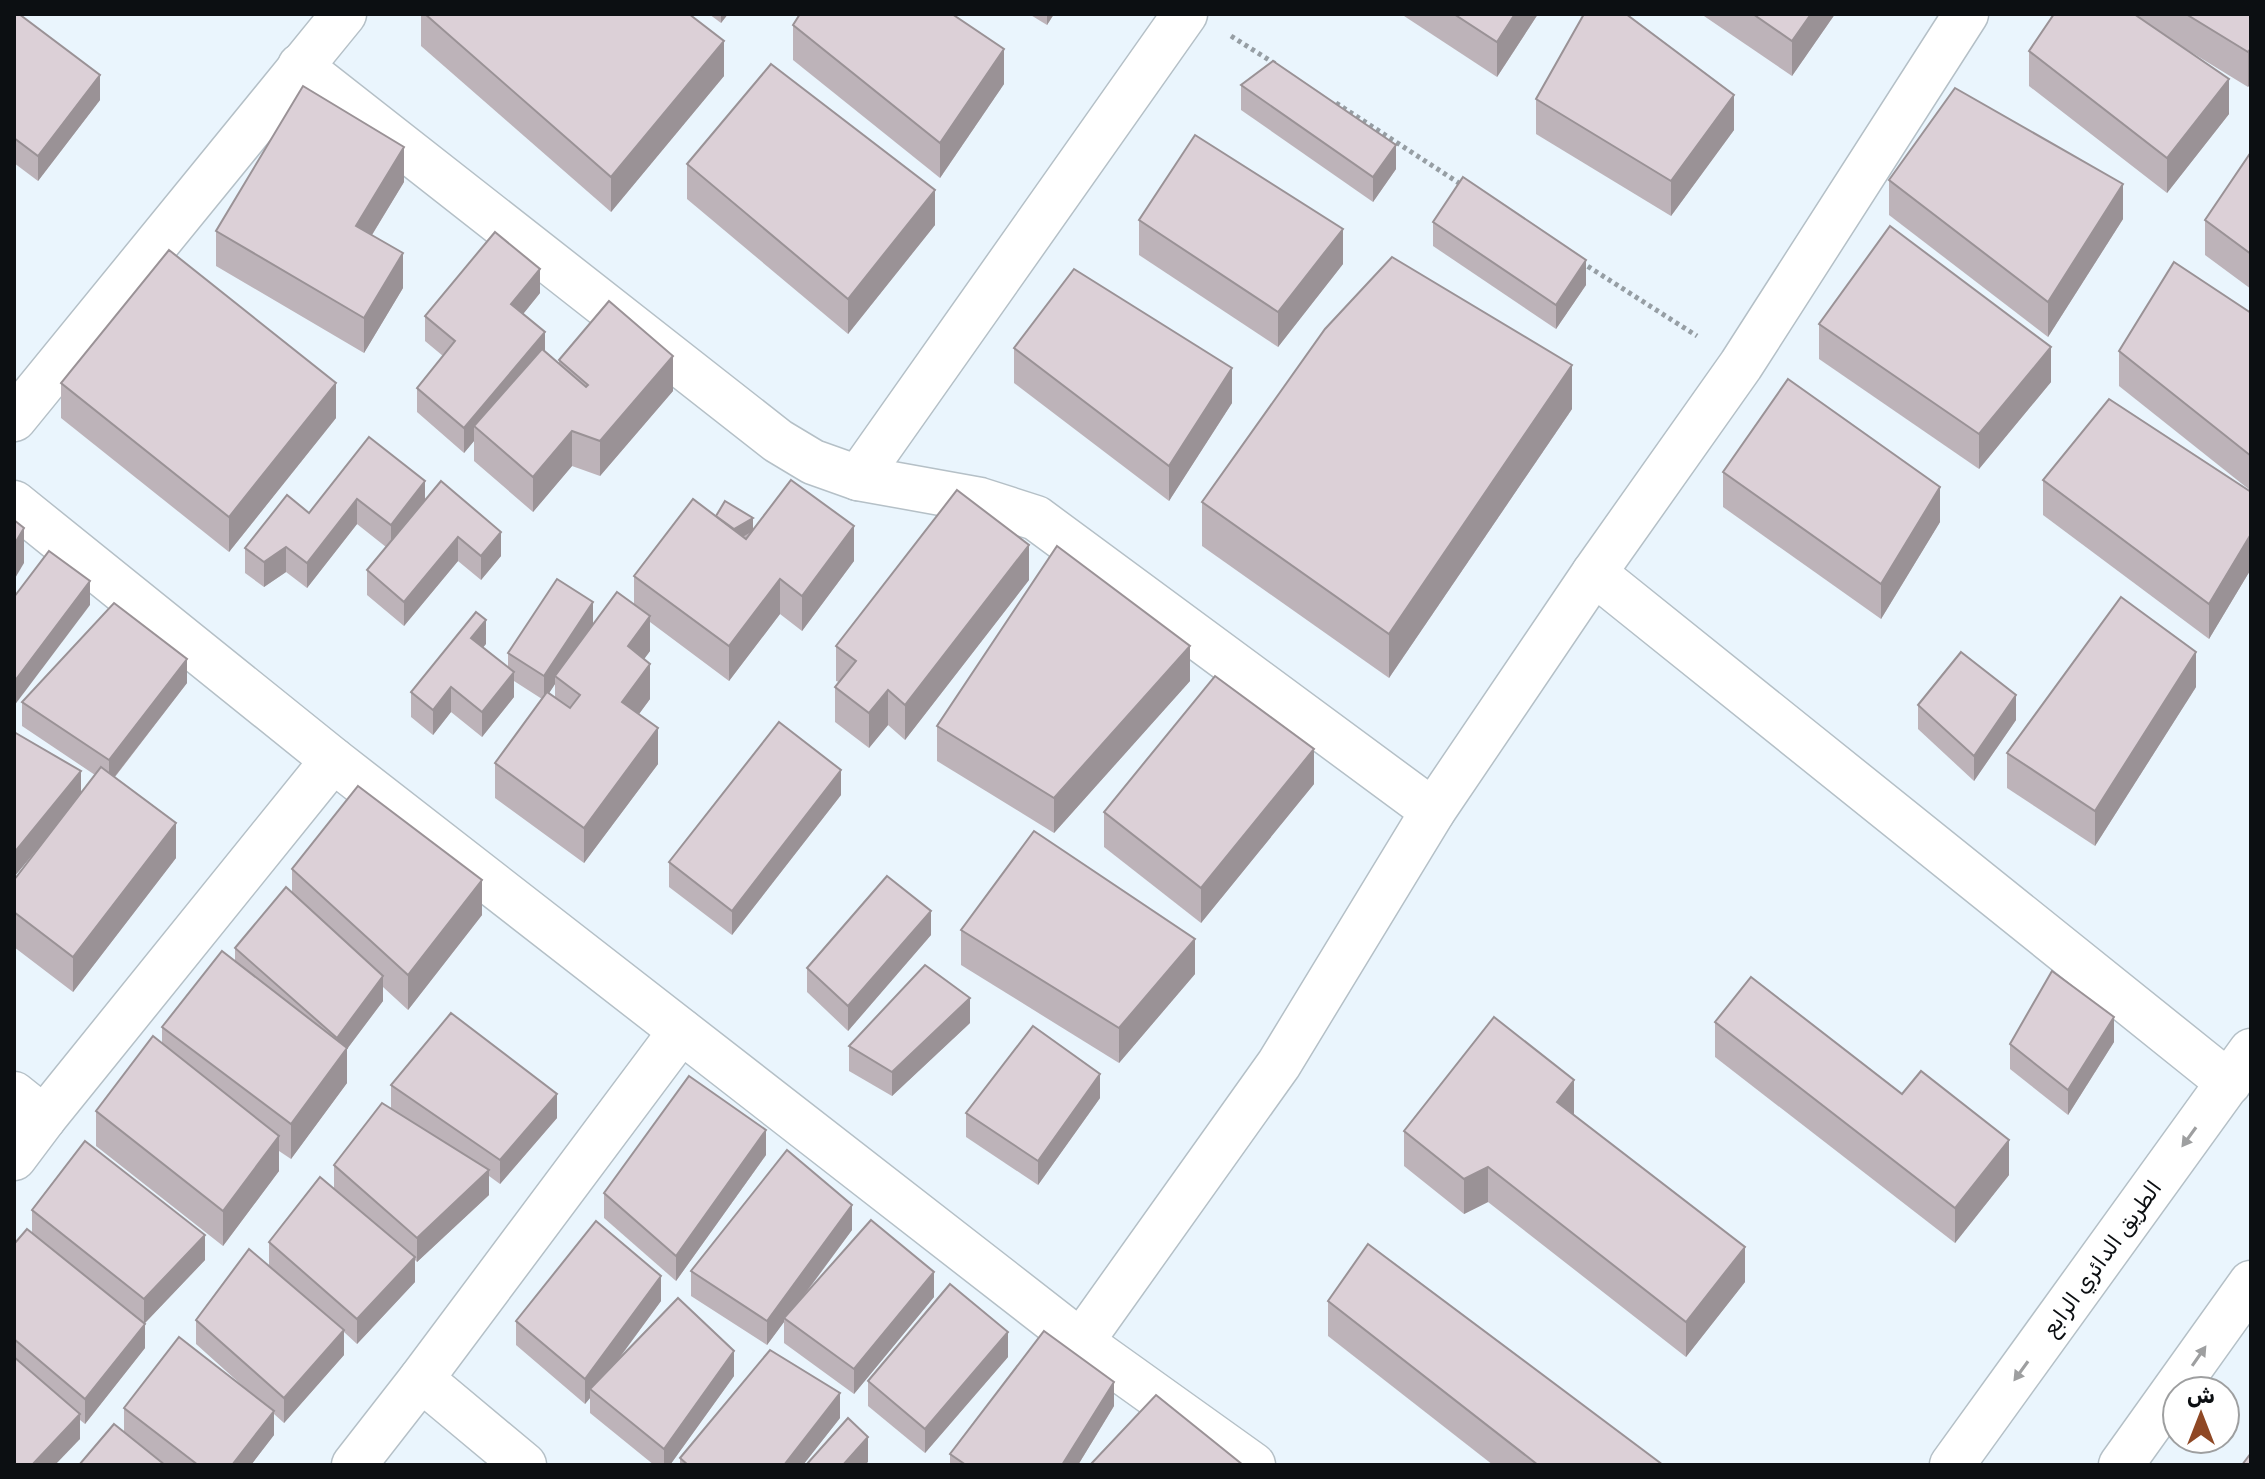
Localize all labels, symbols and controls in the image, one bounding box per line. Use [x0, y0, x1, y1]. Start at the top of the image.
one-way arrow [2182, 1127, 2198, 1148]
street label: الطريق الدائري الرابع [2037, 1175, 2170, 1343]
one-way arrow [2191, 1345, 2206, 1366]
one-way arrow [2013, 1360, 2029, 1381]
north arrow [2161, 1375, 2241, 1455]
text: ش [2187, 1382, 2215, 1409]

